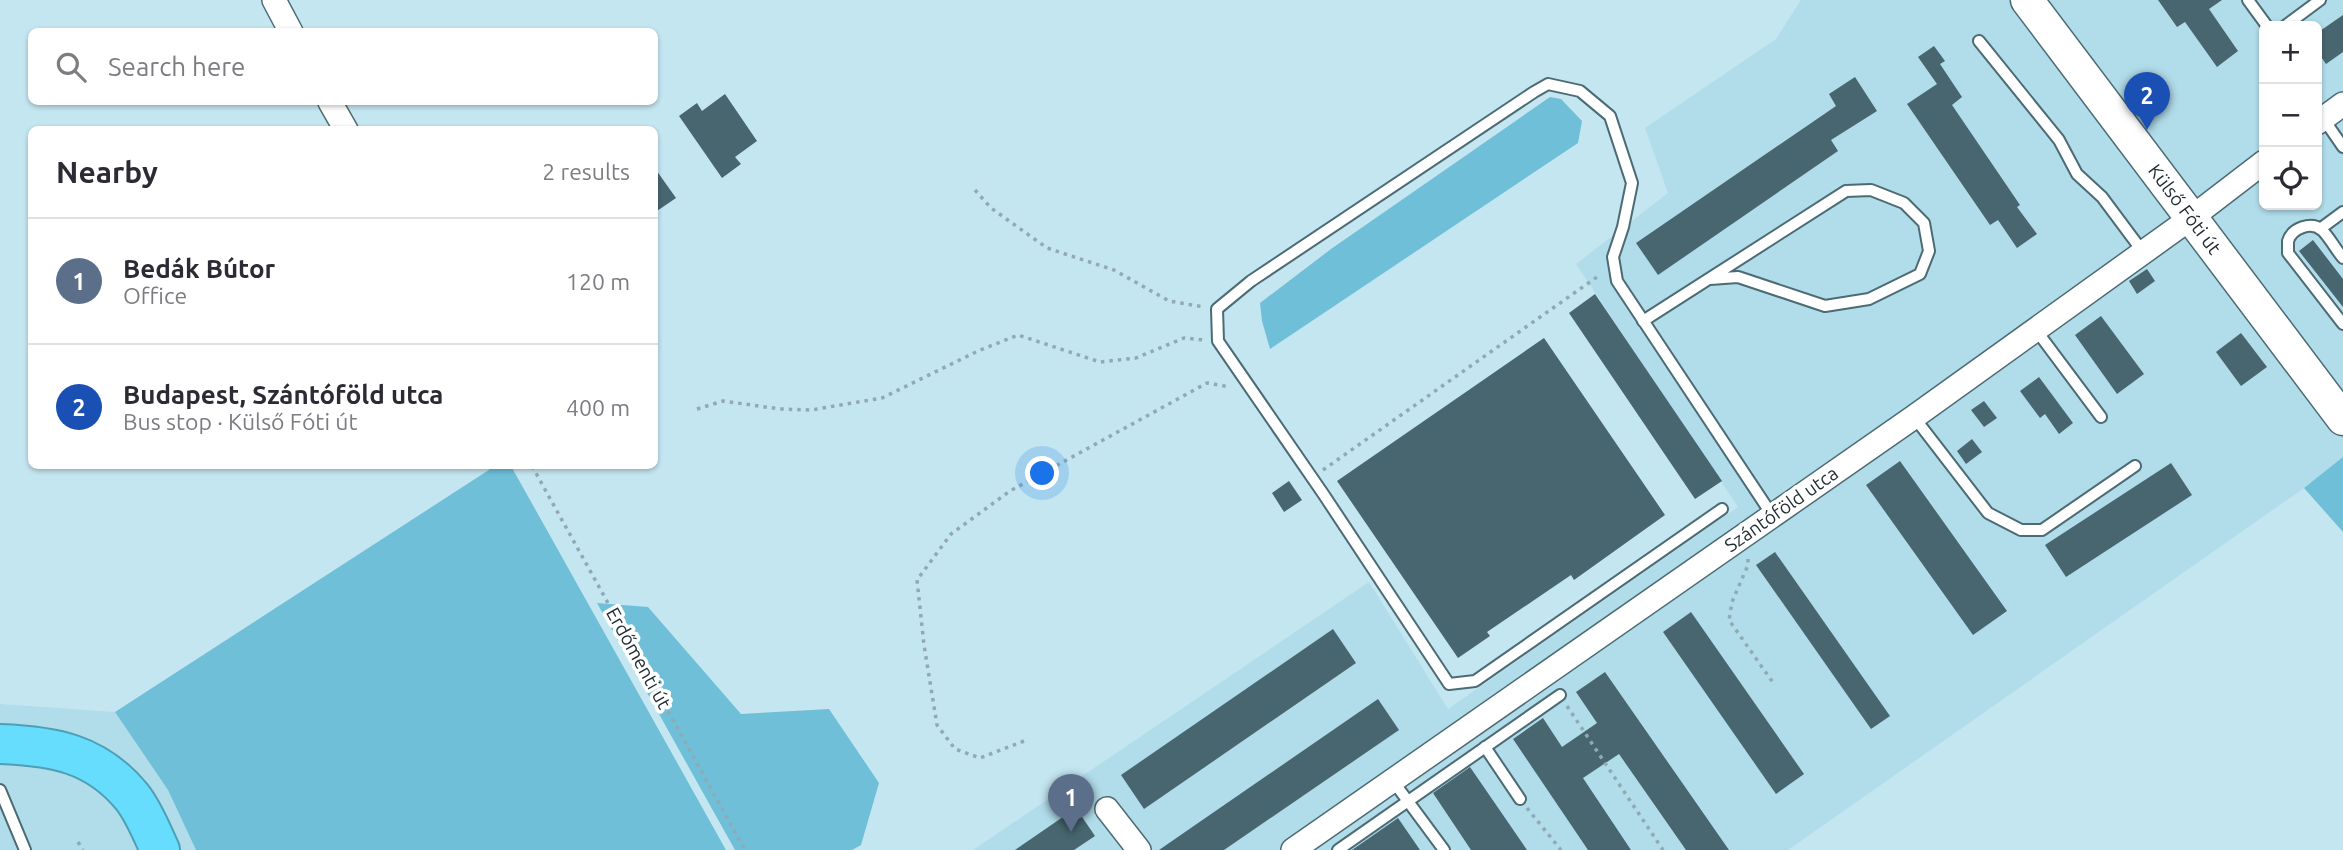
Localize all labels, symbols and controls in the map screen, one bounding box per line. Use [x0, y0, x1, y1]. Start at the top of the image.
map controls [2259, 21, 2322, 210]
button: + [2259, 21, 2322, 84]
search box [28, 28, 658, 105]
icon: search [52, 48, 90, 86]
text: Search here [108, 52, 245, 81]
pin: 2 [2124, 72, 2170, 130]
button: − [2259, 84, 2322, 147]
button: locate [2259, 147, 2322, 210]
text: Nearby [56, 155, 158, 189]
text: 2 results [542, 159, 630, 184]
street label: Külső Fóti út [2144, 160, 2226, 259]
text: Bedák Bútor [123, 254, 275, 283]
text: 1 [73, 269, 85, 294]
text: 120 m [566, 269, 630, 294]
text: Office [123, 283, 187, 308]
text: Budapest, Szántóföld utca [123, 380, 443, 409]
text: 2 [73, 395, 85, 420]
text: 400 m [566, 395, 630, 420]
text: Bus stop · Külső Fóti út [123, 409, 357, 434]
your location [1025, 456, 1059, 490]
street label: Szántóföld utca [1720, 462, 1842, 556]
street label: Erdőmenti út [602, 603, 676, 713]
pin: 1 [1048, 774, 1094, 832]

